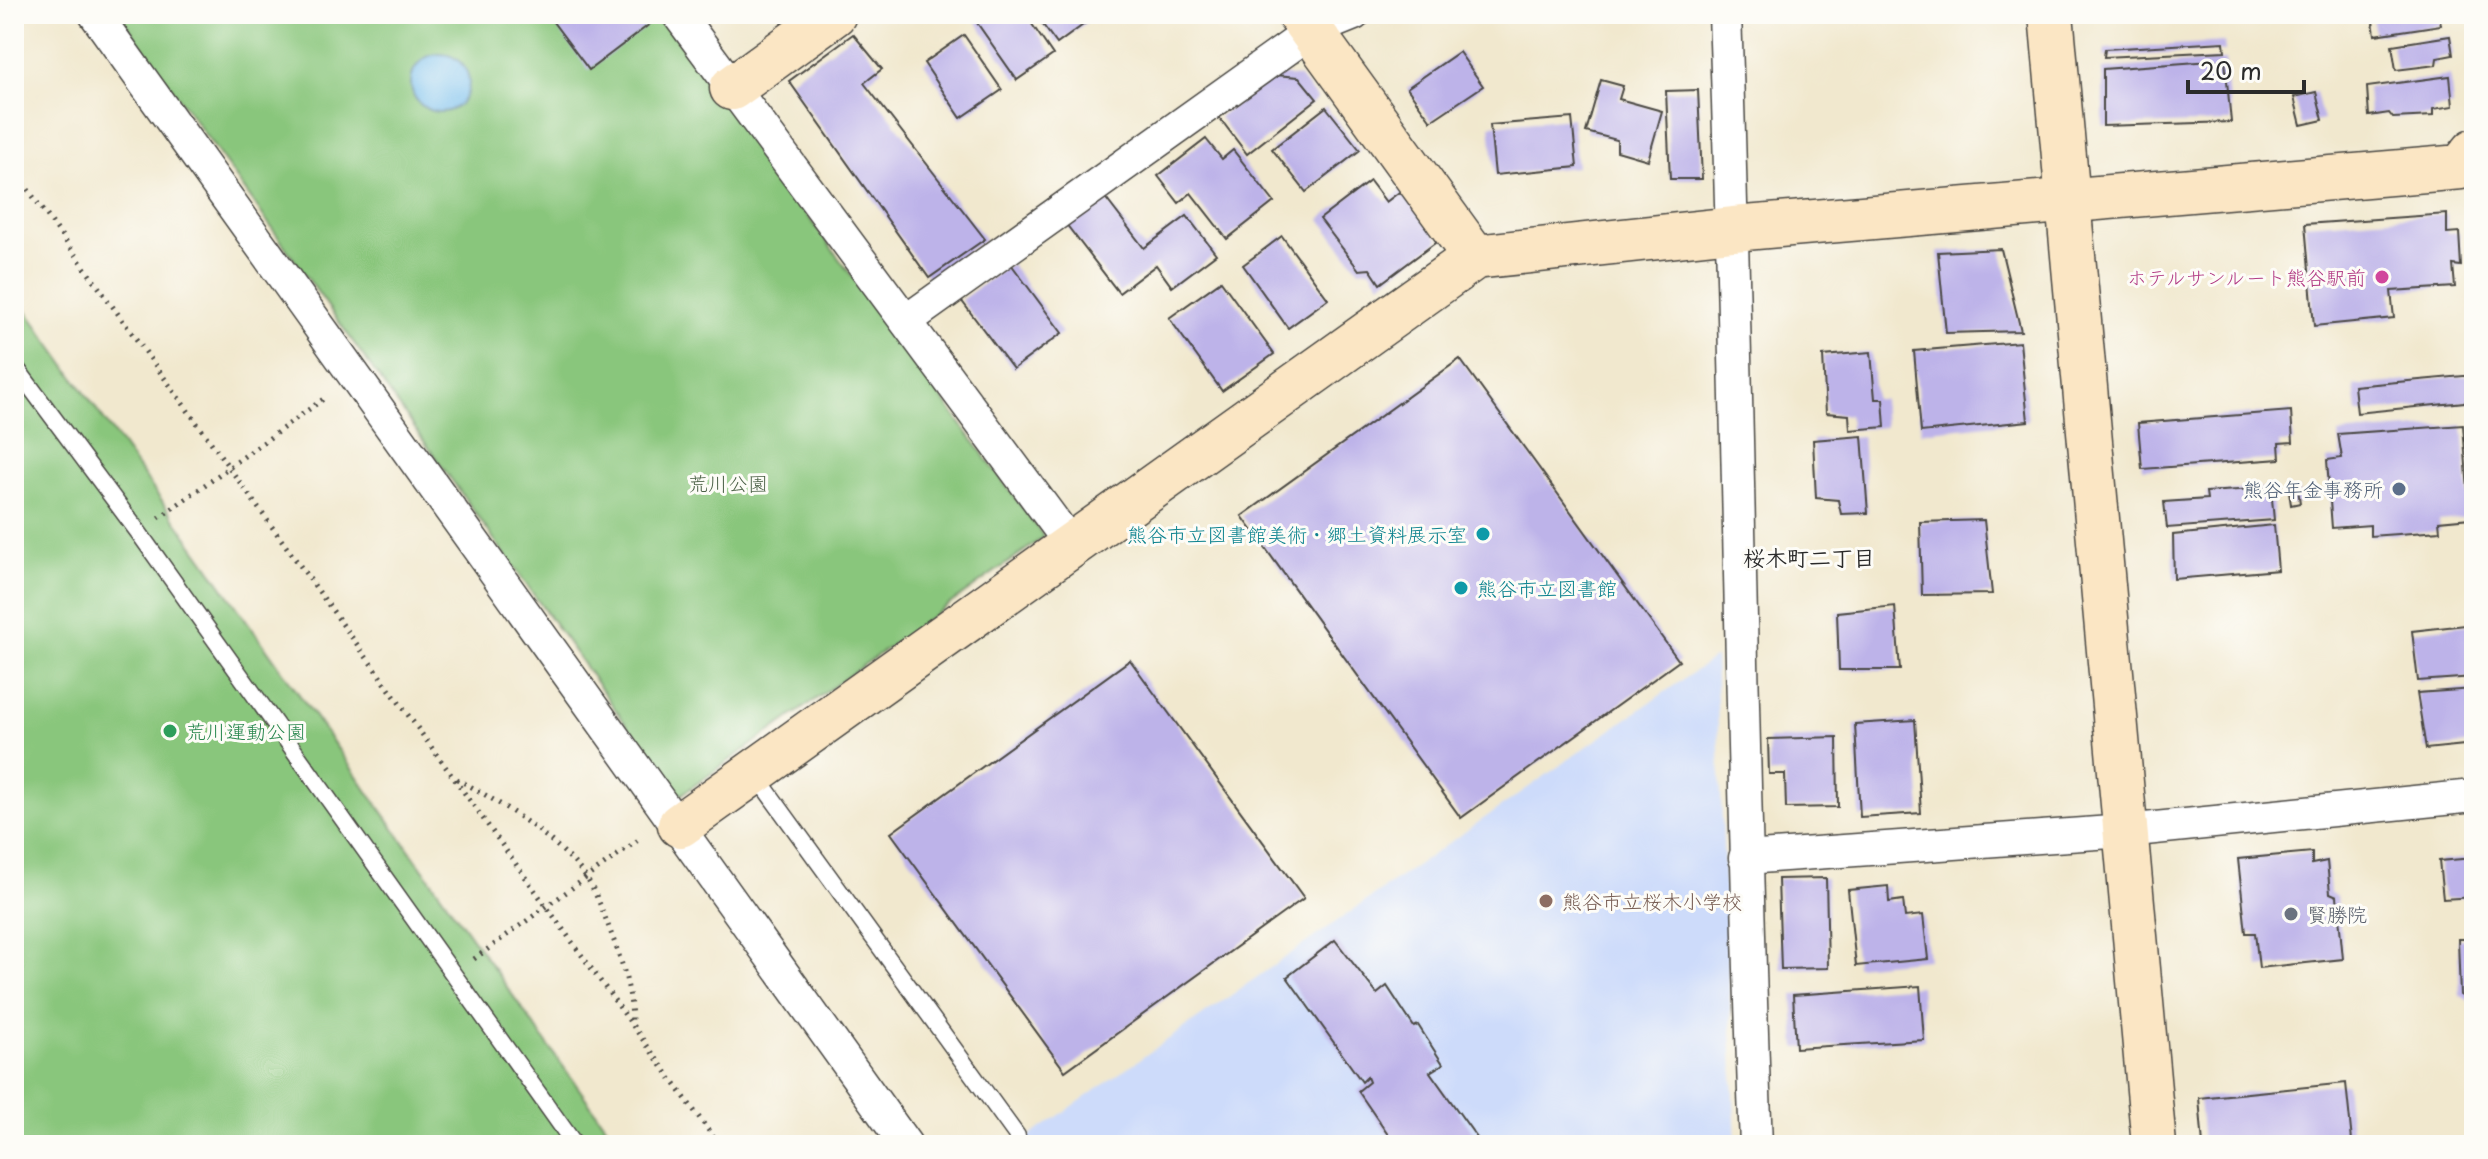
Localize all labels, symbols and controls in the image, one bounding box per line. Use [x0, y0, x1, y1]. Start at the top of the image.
scale bar [2188, 44, 2304, 94]
text: 20 m [2200, 52, 2262, 88]
place label: ホテルサンルート熊谷駅前 [2127, 262, 2366, 292]
marker: ホテルサンルート熊谷駅前 [2373, 268, 2391, 286]
park label: 荒川公園 [688, 468, 768, 498]
place label: 熊谷年金事務所 [2243, 474, 2383, 504]
marker: 熊谷年金事務所 [2390, 480, 2408, 498]
place label: 熊谷市立図書館美術・郷土資料展示室 [1127, 519, 1467, 549]
marker: 熊谷市立図書館美術・郷土資料展示室 [1474, 525, 1492, 543]
district label: 桜木町二丁目 [1743, 540, 1875, 573]
place label: 熊谷市立図書館 [1477, 573, 1617, 603]
marker: 熊谷市立図書館 [1452, 579, 1470, 597]
place label: 荒川運動公園 [186, 716, 306, 746]
marker: 荒川運動公園 [161, 722, 179, 740]
place label: 熊谷市立桜木小学校 [1562, 886, 1742, 916]
marker: 熊谷市立桜木小学校 [1537, 892, 1555, 910]
place label: 賢勝院 [2307, 899, 2367, 929]
marker: 賢勝院 [2282, 905, 2300, 923]

